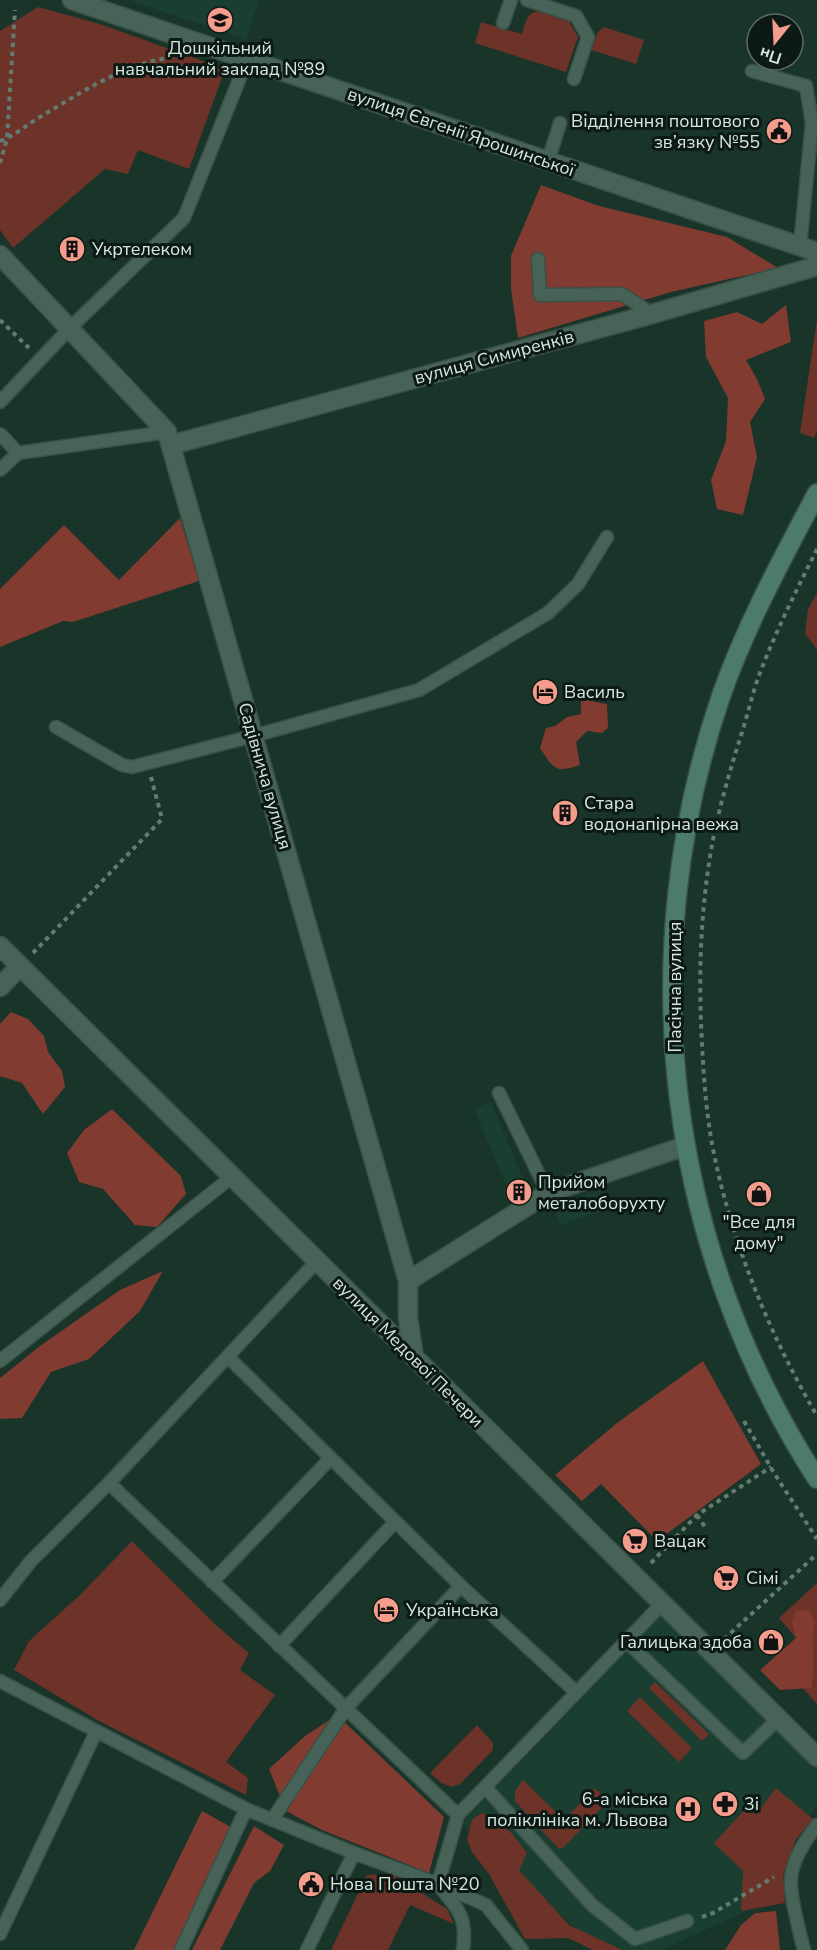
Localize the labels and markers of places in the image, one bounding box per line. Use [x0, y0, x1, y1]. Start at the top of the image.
school or university icon: Дошкільний навчальний заклад №89 [205, 5, 235, 35]
place label: Дошкільний навчальний заклад №89 [115, 36, 325, 81]
place label: Відділення поштового зв’язку №55 [571, 109, 760, 154]
public building icon: Відділення поштового зв’язку №55 [764, 116, 794, 146]
building icon: Укртелеком [57, 234, 87, 264]
place label: Укртелеком [91, 237, 192, 261]
hotel icon: Василь [530, 677, 560, 707]
place label: Василь [564, 680, 625, 704]
place label: Стара водонапірна вежа [584, 791, 739, 836]
building icon: Стара водонапірна вежа [550, 798, 580, 828]
place label: Прийом металоборухту [538, 1170, 666, 1215]
building icon: Прийом металоборухту [504, 1177, 534, 1207]
shop icon: "Все для дому" [744, 1179, 774, 1209]
place label: "Все для дому" [723, 1210, 795, 1255]
supermarket icon: Вацак [620, 1526, 650, 1556]
place label: Вацак [654, 1529, 706, 1553]
supermarket icon: Сімі [711, 1563, 741, 1593]
place label: Сімі [746, 1566, 779, 1590]
hotel icon: Українська [371, 1595, 401, 1625]
place label: Українська [405, 1598, 499, 1622]
shop icon: Галицька здоба [756, 1627, 786, 1657]
place label: Галицька здоба [620, 1630, 752, 1654]
place label: 6-а міська поліклініка м. Львова [487, 1787, 668, 1832]
pharmacy icon: 3і [710, 1789, 740, 1819]
place label: 3і [744, 1792, 759, 1816]
hospital icon: 6-а міська поліклініка м. Львова [673, 1794, 703, 1824]
public building icon: Нова Пошта №20 [296, 1869, 326, 1899]
place label: Нова Пошта №20 [330, 1872, 480, 1896]

